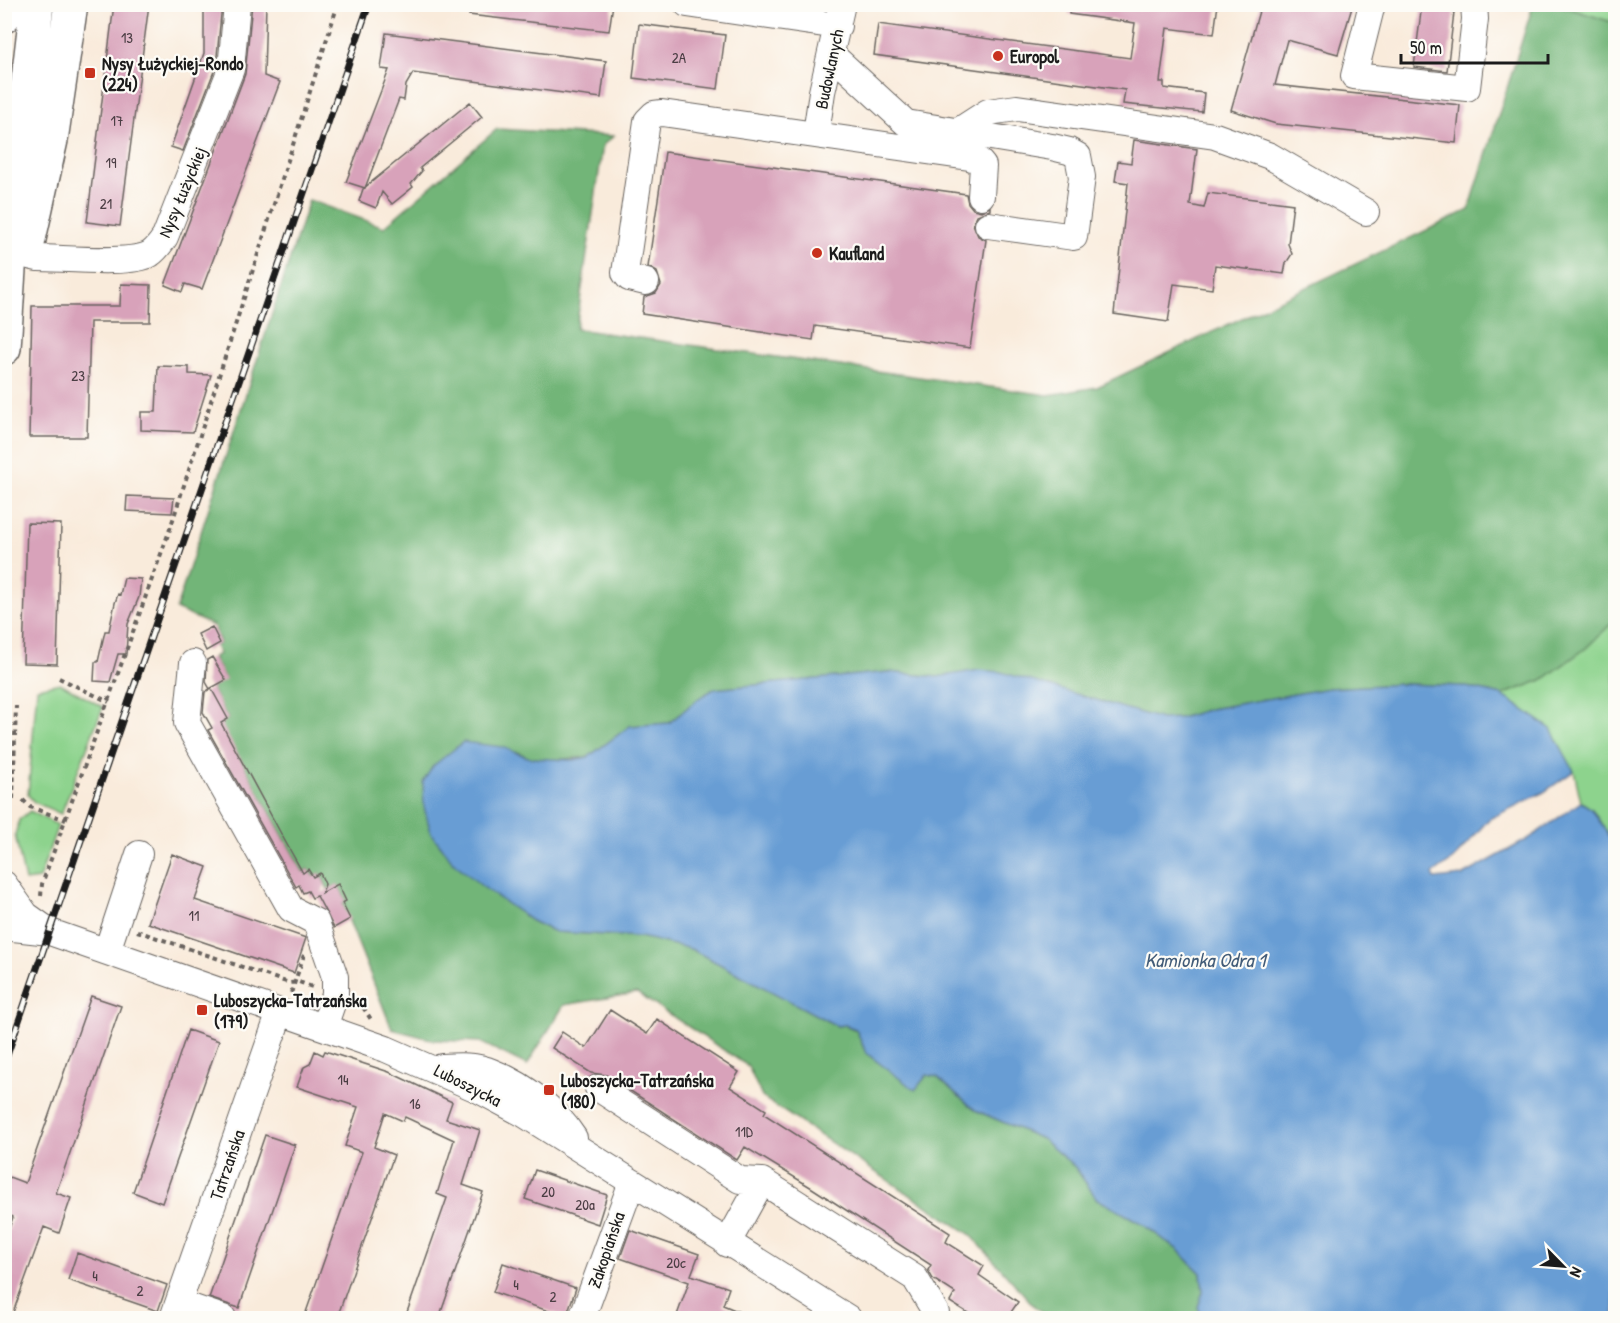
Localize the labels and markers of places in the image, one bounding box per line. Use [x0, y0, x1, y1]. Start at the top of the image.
place label: Europol [1010, 44, 1060, 70]
marker: Europol [991, 49, 1005, 63]
place label: Nysy Łużyckiej-Rondo (224) [102, 51, 244, 97]
marker: Nysy Łużyckiej-Rondo (224) [83, 66, 97, 80]
place label: Kaufland [829, 241, 884, 266]
marker: Kaufland [810, 246, 824, 260]
place label: Luboszycka-Tatrzańska (179) [214, 988, 367, 1034]
marker: Luboszycka-Tatrzańska (179) [195, 1003, 209, 1017]
place label: Luboszycka-Tatrzańska (180) [561, 1068, 714, 1114]
marker: Luboszycka-Tatrzańska (180) [542, 1083, 556, 1097]

